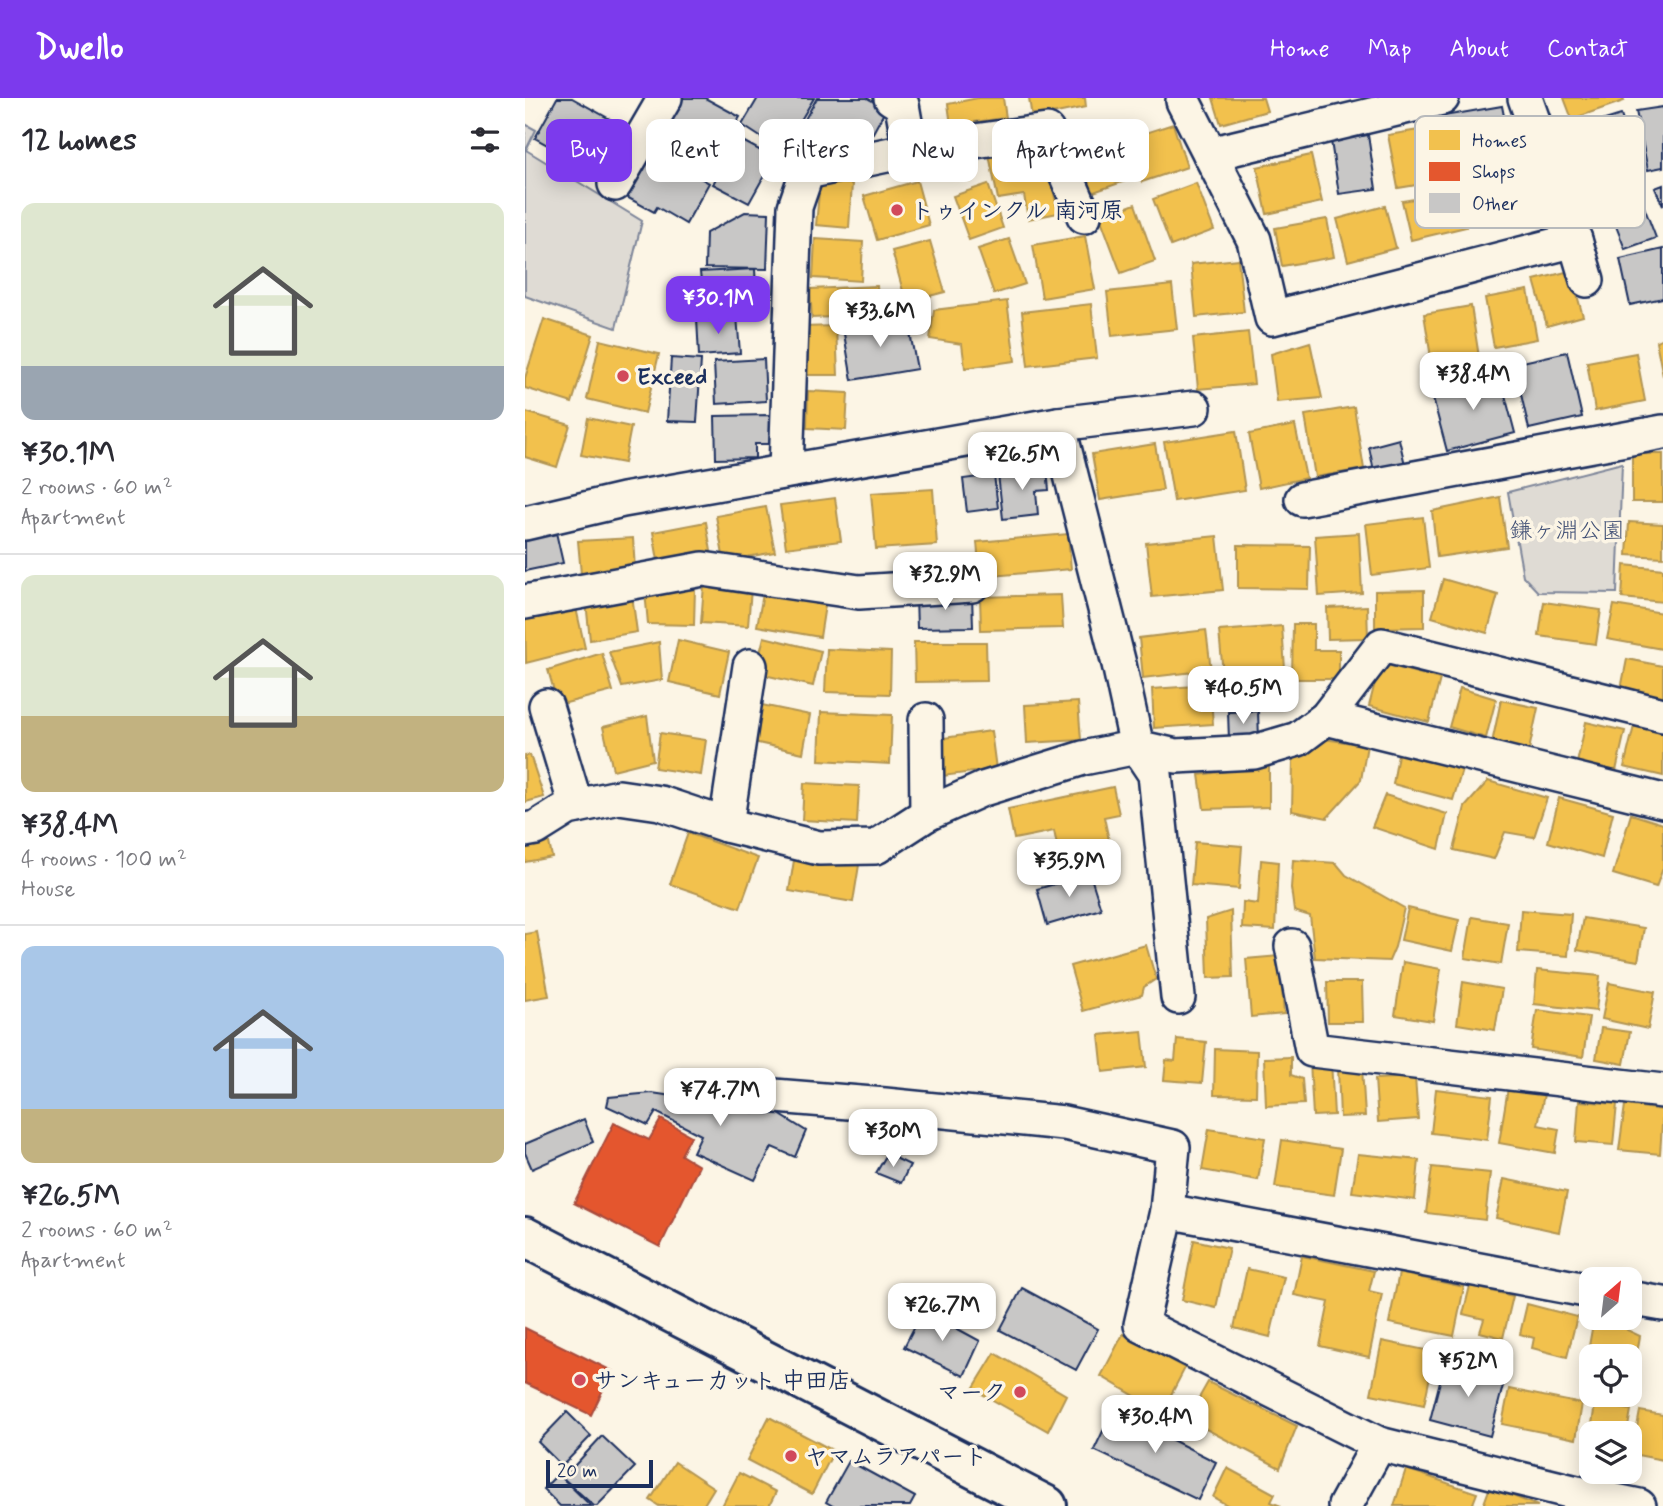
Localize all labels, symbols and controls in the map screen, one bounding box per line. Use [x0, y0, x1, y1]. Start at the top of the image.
text: Dwello [35, 27, 124, 71]
text: Home [1270, 34, 1330, 65]
text: Map [1368, 34, 1412, 65]
text: About [1450, 34, 1509, 65]
text: Contact [1547, 34, 1628, 65]
legend [1415, 116, 1645, 228]
chip: Buy [546, 119, 632, 182]
chip: Rent [646, 119, 745, 182]
chip: Filters [759, 119, 874, 182]
chip: New [888, 119, 978, 182]
chip: Apartment [992, 119, 1149, 182]
text: 12 homes [21, 121, 137, 160]
icon: filters [466, 121, 504, 159]
text: Homes [1472, 129, 1527, 154]
text: Shops [1472, 160, 1515, 185]
text: Other [1472, 192, 1518, 217]
place label: トゥインクル 南河原 [911, 197, 1123, 227]
marker: トゥインクル 南河原 [889, 202, 905, 218]
icon: home [200, 248, 326, 374]
pin: ¥30.1M [661, 276, 775, 336]
text: ¥30.1M [682, 284, 754, 314]
pin: ¥33.6M [823, 289, 937, 349]
text: ¥33.6M [845, 297, 915, 327]
pin: ¥38.4M [1416, 352, 1530, 412]
text: ¥38.4M [1436, 360, 1510, 390]
place label: Exceed [637, 363, 707, 393]
marker: Exceed [615, 368, 631, 384]
pin: ¥26.5M [965, 432, 1079, 492]
text: ¥30.1M [21, 434, 115, 473]
text: ¥26.5M [984, 440, 1060, 470]
text: 2 rooms · 60 m² [21, 473, 173, 503]
text: Apartment [21, 503, 126, 533]
park label: 鎌ヶ淵公園 [1510, 517, 1625, 547]
pin: ¥32.9M [888, 552, 1002, 612]
text: ¥32.9M [909, 560, 981, 590]
icon: home [200, 620, 326, 746]
pin: ¥40.5M [1186, 666, 1300, 726]
text: ¥40.5M [1204, 674, 1282, 704]
text: ¥38.4M [21, 806, 118, 845]
pin: ¥35.9M [1012, 840, 1126, 899]
text: 4 rooms · 100 m² [21, 845, 187, 875]
text: ¥35.9M [1033, 847, 1105, 877]
text: House [21, 875, 75, 905]
icon: home [200, 991, 326, 1117]
pin: ¥74.7M [663, 1068, 777, 1128]
text: ¥74.7M [680, 1076, 760, 1106]
pin: ¥30M [852, 1110, 934, 1169]
text: ¥30M [865, 1117, 922, 1147]
text: ¥26.5M [21, 1177, 120, 1216]
text: 2 rooms · 60 m² [21, 1216, 173, 1246]
text: Apartment [21, 1246, 126, 1276]
north arrow [1579, 1267, 1641, 1330]
map controls [1579, 1267, 1642, 1484]
pin: ¥26.7M [885, 1284, 999, 1343]
text: ¥26.7M [904, 1291, 980, 1321]
pin: ¥52M [1427, 1340, 1509, 1399]
button: locate [1579, 1344, 1642, 1407]
text: ¥52M [1438, 1347, 1498, 1377]
place label: サンキューカット 中田店 [594, 1367, 851, 1397]
marker: サンキューカット 中田店 [572, 1372, 588, 1388]
place label: マーク [937, 1379, 1006, 1409]
marker: マーク [1012, 1384, 1028, 1400]
pin: ¥30.4M [1098, 1396, 1212, 1455]
text: ¥30.4M [1117, 1403, 1193, 1433]
button: layers [1579, 1421, 1642, 1484]
place label: ヤマムラアパート [805, 1443, 987, 1473]
marker: ヤマムラアパート [783, 1448, 799, 1464]
scale bar [546, 1457, 653, 1489]
text: 20 m [557, 1459, 597, 1484]

